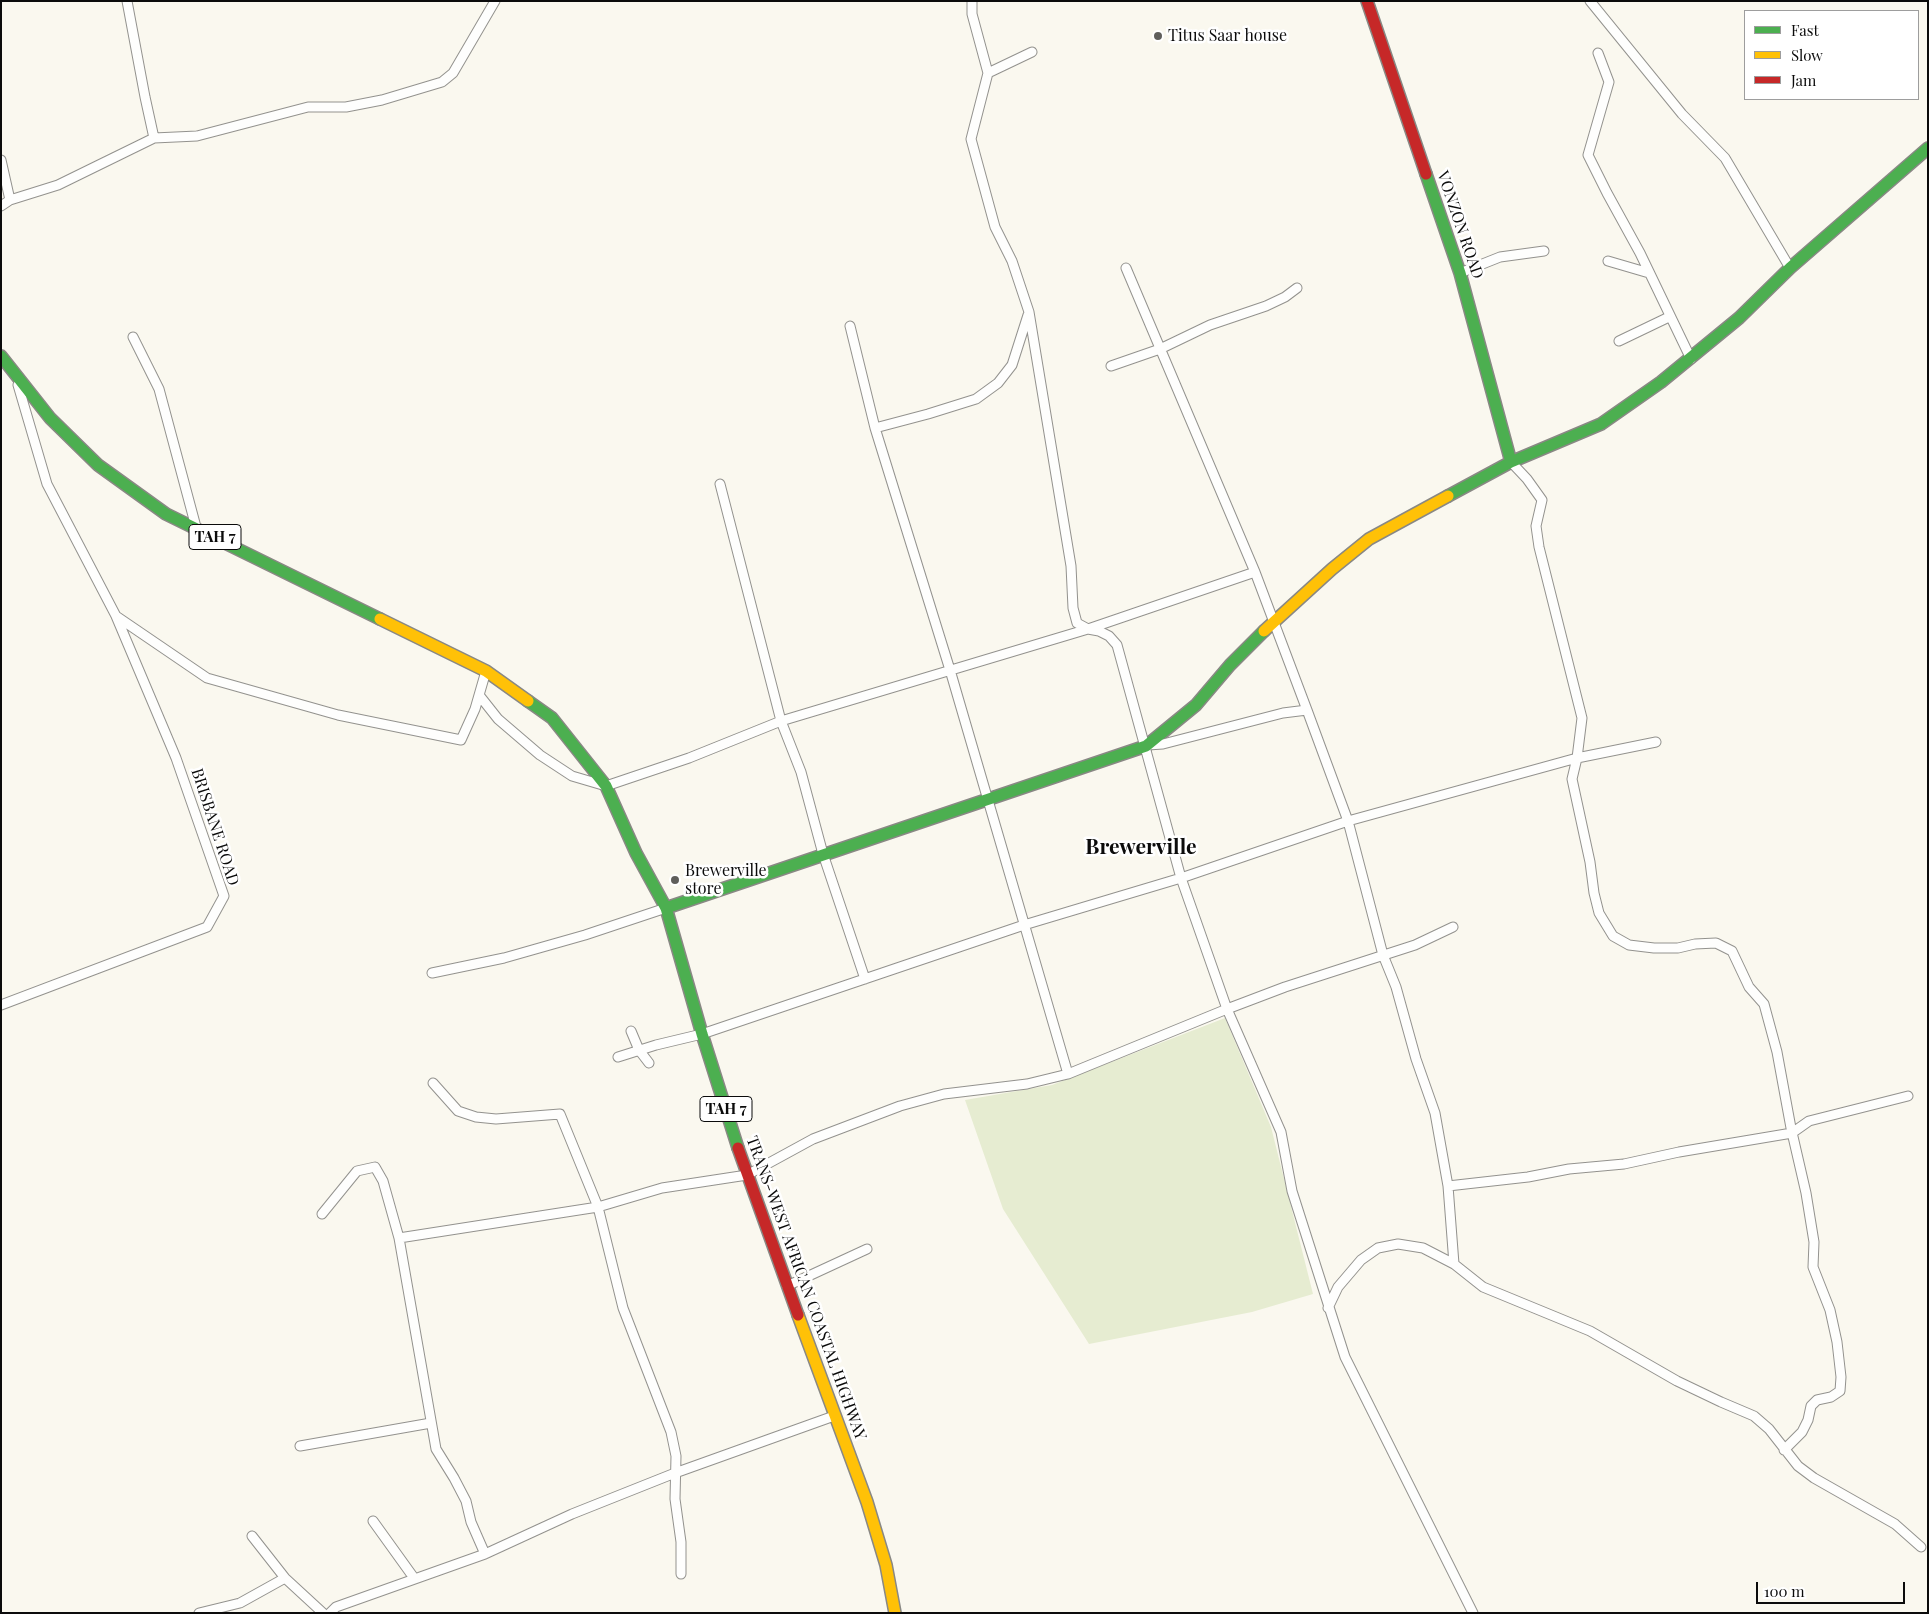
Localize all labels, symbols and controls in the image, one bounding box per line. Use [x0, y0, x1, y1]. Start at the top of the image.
legend [1744, 10, 1919, 100]
text: Fast [1791, 20, 1819, 40]
place label: Titus Saar house [1168, 26, 1287, 46]
marker: Titus Saar house [1152, 30, 1164, 42]
text: Slow [1791, 45, 1823, 65]
text: Jam [1791, 70, 1816, 90]
street label: VONZON ROAD [1433, 169, 1487, 281]
road number: TAH 7 [189, 524, 241, 550]
street label: BRISBANE ROAD [187, 766, 243, 888]
district label: Brewerville [1085, 834, 1197, 860]
place label: Brewerville store [685, 861, 767, 899]
marker: Brewerville store [669, 874, 681, 886]
road number: TAH 7 [700, 1096, 752, 1122]
street label: TRANS-WEST AFRICAN COASTAL HIGHWAY [742, 1133, 870, 1443]
scale bar [1759, 1572, 1908, 1604]
text: 100 m [1764, 1581, 1805, 1601]

